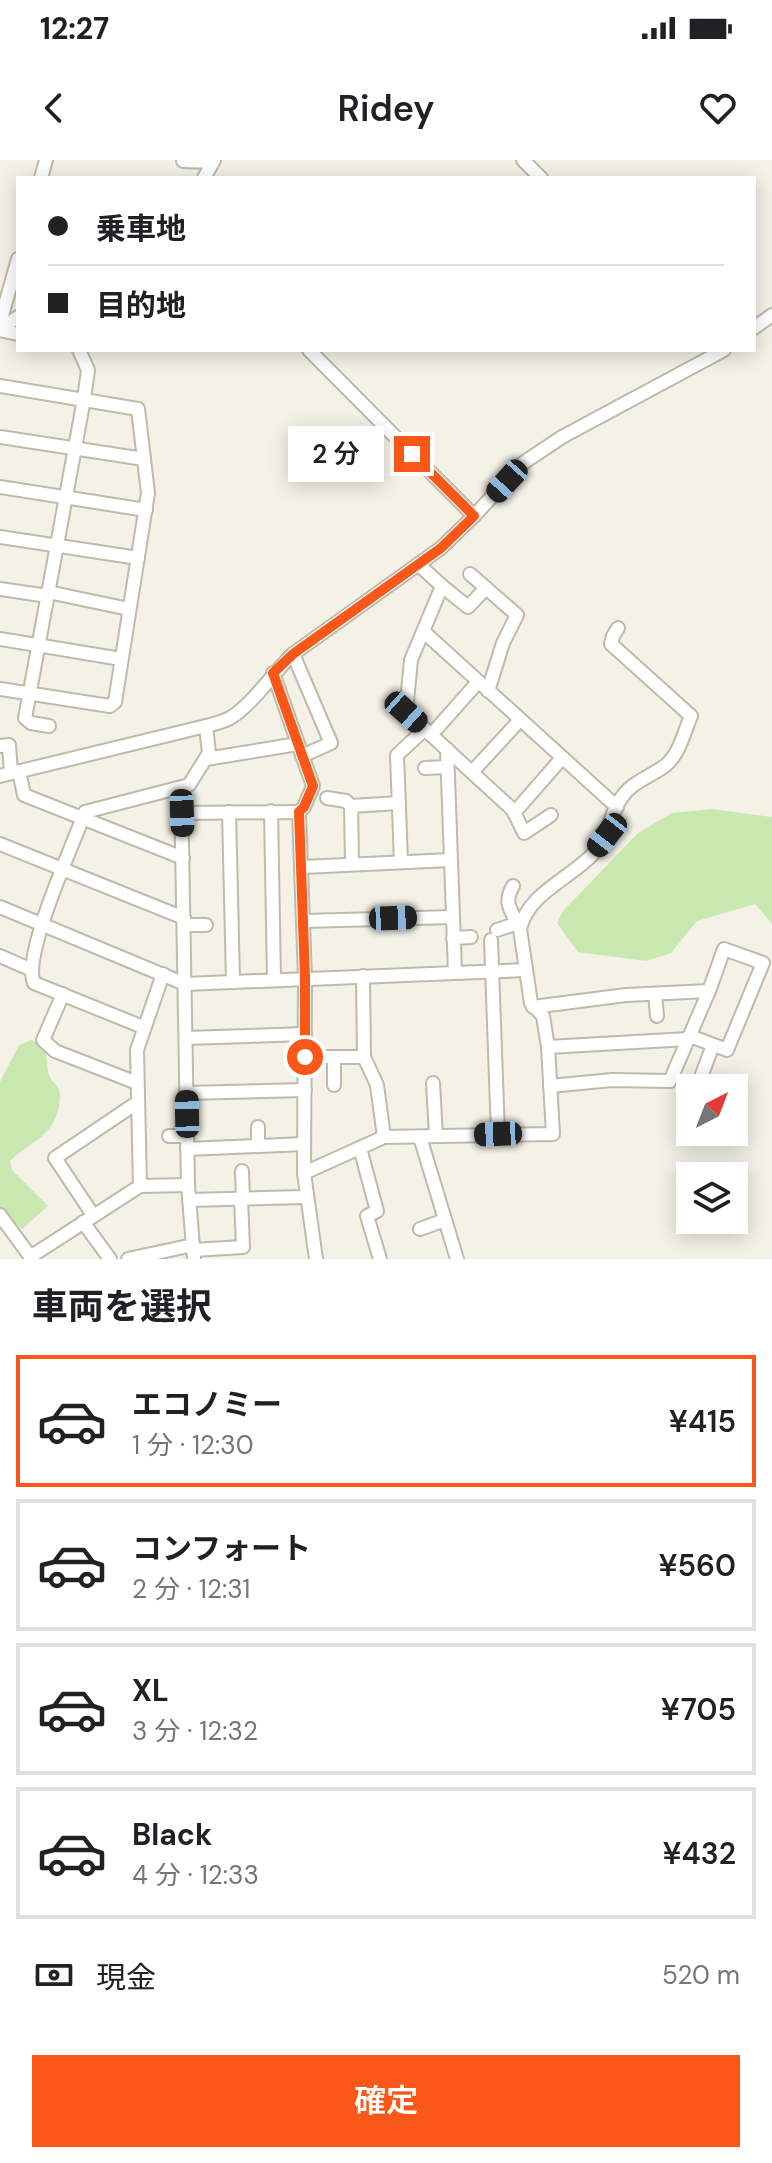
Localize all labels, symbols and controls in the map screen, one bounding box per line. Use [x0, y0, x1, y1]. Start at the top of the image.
text: 12:27 [40, 9, 109, 48]
text: Ridey [338, 85, 434, 132]
icon: back [32, 86, 76, 130]
icon: heart [696, 86, 740, 130]
text: 乗車地 [96, 209, 186, 248]
text: 目的地 [96, 286, 186, 325]
callout: 2 分 [288, 426, 384, 482]
route end [394, 436, 430, 472]
text: 2 分 [312, 437, 360, 471]
car [482, 455, 532, 507]
car [380, 687, 432, 737]
car [169, 789, 195, 837]
car [583, 809, 631, 861]
car [369, 905, 417, 931]
route start [287, 1039, 323, 1075]
north arrow [676, 1074, 748, 1146]
map controls [676, 1074, 748, 1234]
car [175, 1090, 199, 1138]
car [474, 1121, 522, 1147]
button: layers [676, 1162, 748, 1234]
text: 車両を選択 [32, 1283, 212, 1330]
icon: car [36, 1385, 108, 1457]
text: エコノミー [132, 1385, 282, 1424]
text: ¥415 [669, 1402, 736, 1441]
text: 1 分 · 12:30 [132, 1428, 254, 1462]
icon: car [36, 1529, 108, 1601]
text: コンフォート [132, 1529, 311, 1568]
text: ¥560 [658, 1546, 736, 1585]
text: 2 分 · 12:31 [132, 1572, 250, 1606]
text: XL [132, 1671, 169, 1710]
icon: car [36, 1673, 108, 1745]
text: ¥705 [661, 1690, 736, 1729]
text: 3 分 · 12:32 [132, 1714, 258, 1748]
text: Black [132, 1815, 212, 1854]
icon: car [36, 1817, 108, 1889]
text: ¥432 [663, 1834, 736, 1873]
text: 4 分 · 12:33 [132, 1858, 259, 1892]
icon: cash [32, 1953, 76, 1997]
text: 現金 [96, 1958, 156, 1997]
text: 520 m [662, 1958, 740, 1992]
button: 確定 [32, 2055, 740, 2147]

